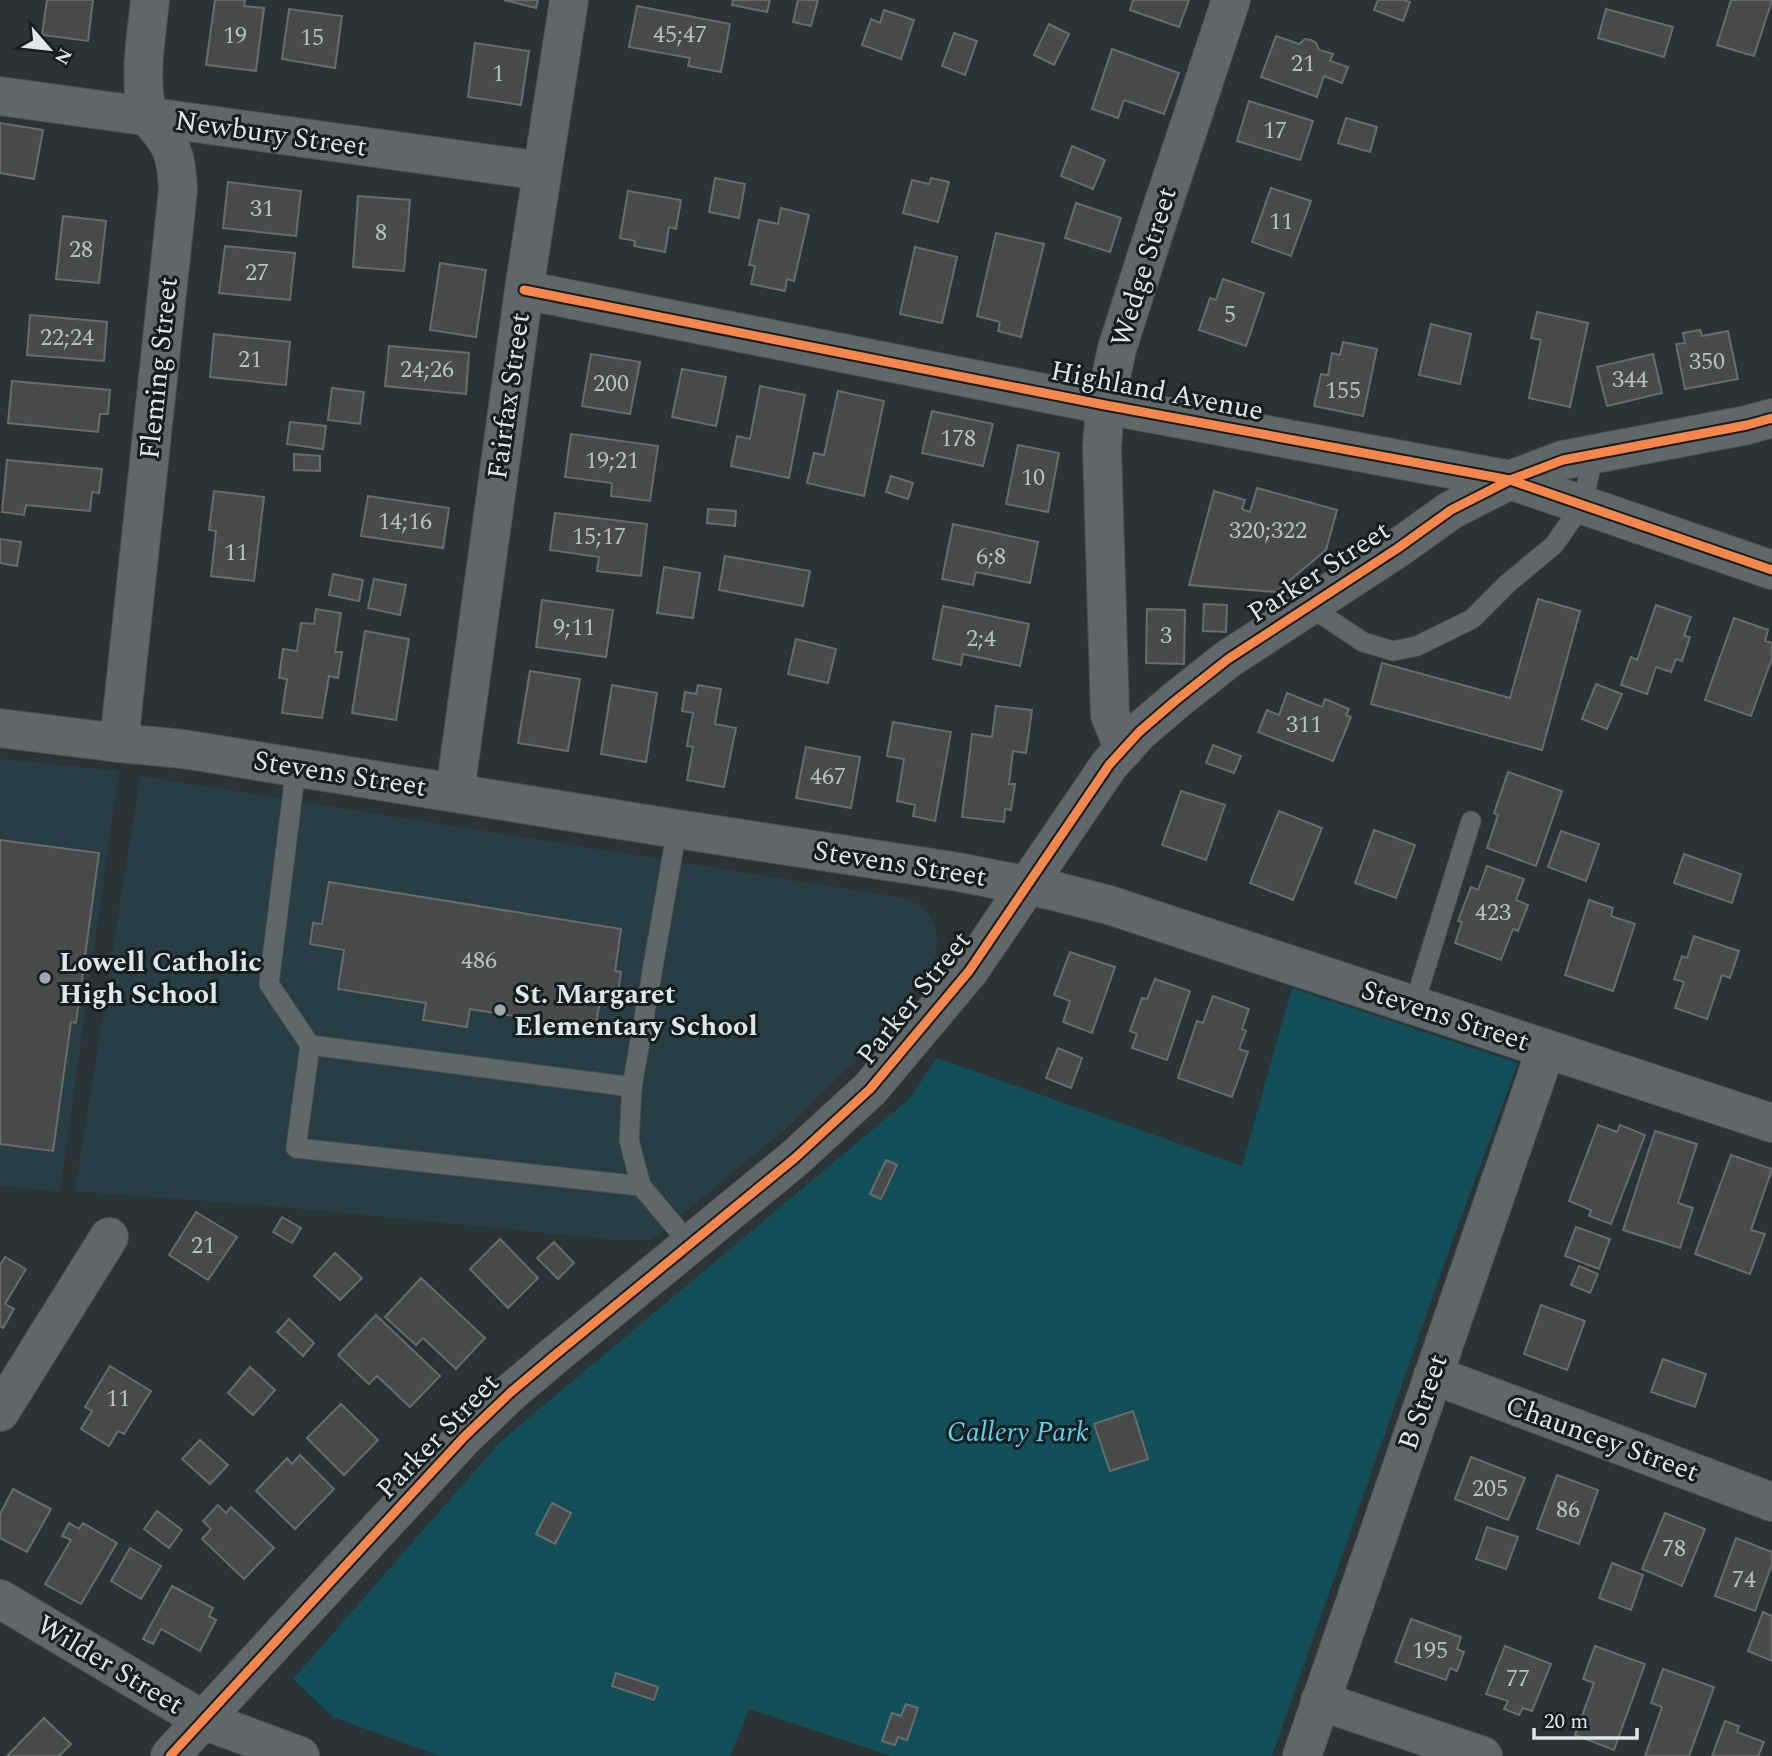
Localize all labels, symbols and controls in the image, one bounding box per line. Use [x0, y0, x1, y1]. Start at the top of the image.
north arrow [14, 14, 84, 84]
house number: 45;47 [653, 17, 707, 53]
house number: 19 [223, 18, 247, 54]
house number: 15 [300, 20, 324, 56]
text: N [46, 43, 79, 70]
house number: 21 [1291, 46, 1315, 82]
house number: 1 [492, 56, 504, 92]
street label: Newbury Street [172, 99, 370, 169]
house number: 17 [1263, 113, 1287, 149]
street label: Wedge Street [1099, 182, 1189, 352]
house number: 31 [250, 191, 274, 227]
house number: 11 [1269, 204, 1293, 240]
house number: 8 [375, 215, 387, 251]
house number: 28 [69, 232, 93, 268]
house number: 27 [245, 255, 269, 291]
street label: Fleming Street [128, 275, 190, 461]
house number: 5 [1224, 297, 1236, 333]
street label: Fairfax Street [476, 310, 542, 482]
house number: 22;24 [40, 320, 94, 356]
house number: 21 [238, 342, 262, 378]
house number: 350 [1689, 344, 1725, 380]
street label: Highland Avenue [1047, 349, 1267, 433]
house number: 24;26 [400, 352, 454, 388]
house number: 344 [1612, 362, 1648, 398]
house number: 200 [593, 366, 629, 402]
house number: 155 [1325, 373, 1361, 409]
house number: 178 [940, 421, 976, 457]
house number: 19;21 [585, 443, 639, 479]
house number: 10 [1021, 460, 1045, 496]
house number: 14;16 [378, 504, 432, 540]
street label: Parker Street [1239, 510, 1399, 634]
house number: 320;322 [1229, 513, 1307, 549]
house number: 15;17 [572, 519, 626, 555]
house number: 11 [224, 535, 248, 571]
house number: 6;8 [976, 539, 1006, 575]
house number: 9;11 [553, 610, 595, 646]
house number: 3 [1160, 618, 1172, 654]
house number: 2;4 [966, 621, 996, 657]
house number: 311 [1286, 707, 1322, 743]
street label: Stevens Street [250, 739, 430, 809]
house number: 467 [810, 759, 846, 795]
street label: Stevens Street [810, 829, 990, 899]
house number: 423 [1475, 895, 1511, 931]
street label: Parker Street [846, 921, 982, 1075]
place label: Lowell Catholic High School [59, 941, 262, 1016]
house number: 486 [461, 943, 497, 979]
street label: Stevens Street [1355, 969, 1535, 1063]
marker: Lowell Catholic High School [37, 970, 53, 986]
place label: St. Margaret Elementary School [514, 973, 758, 1048]
marker: St. Margaret Elementary School [492, 1002, 508, 1018]
house number: 21 [191, 1228, 215, 1264]
street label: B Street [1387, 1348, 1459, 1456]
street label: Parker Street [366, 1363, 510, 1509]
house number: 11 [106, 1381, 130, 1417]
street label: Chauncey Street [1499, 1384, 1705, 1494]
park label: Callery Park [947, 1411, 1089, 1454]
house number: 205 [1472, 1471, 1508, 1507]
house number: 86 [1556, 1492, 1580, 1528]
house number: 78 [1662, 1531, 1686, 1567]
house number: 74 [1732, 1562, 1756, 1598]
street label: Wilder Street [28, 1604, 192, 1726]
house number: 195 [1412, 1633, 1448, 1669]
house number: 77 [1506, 1661, 1530, 1697]
scale bar [1534, 1696, 1637, 1740]
text: 20 m [1544, 1706, 1588, 1738]

